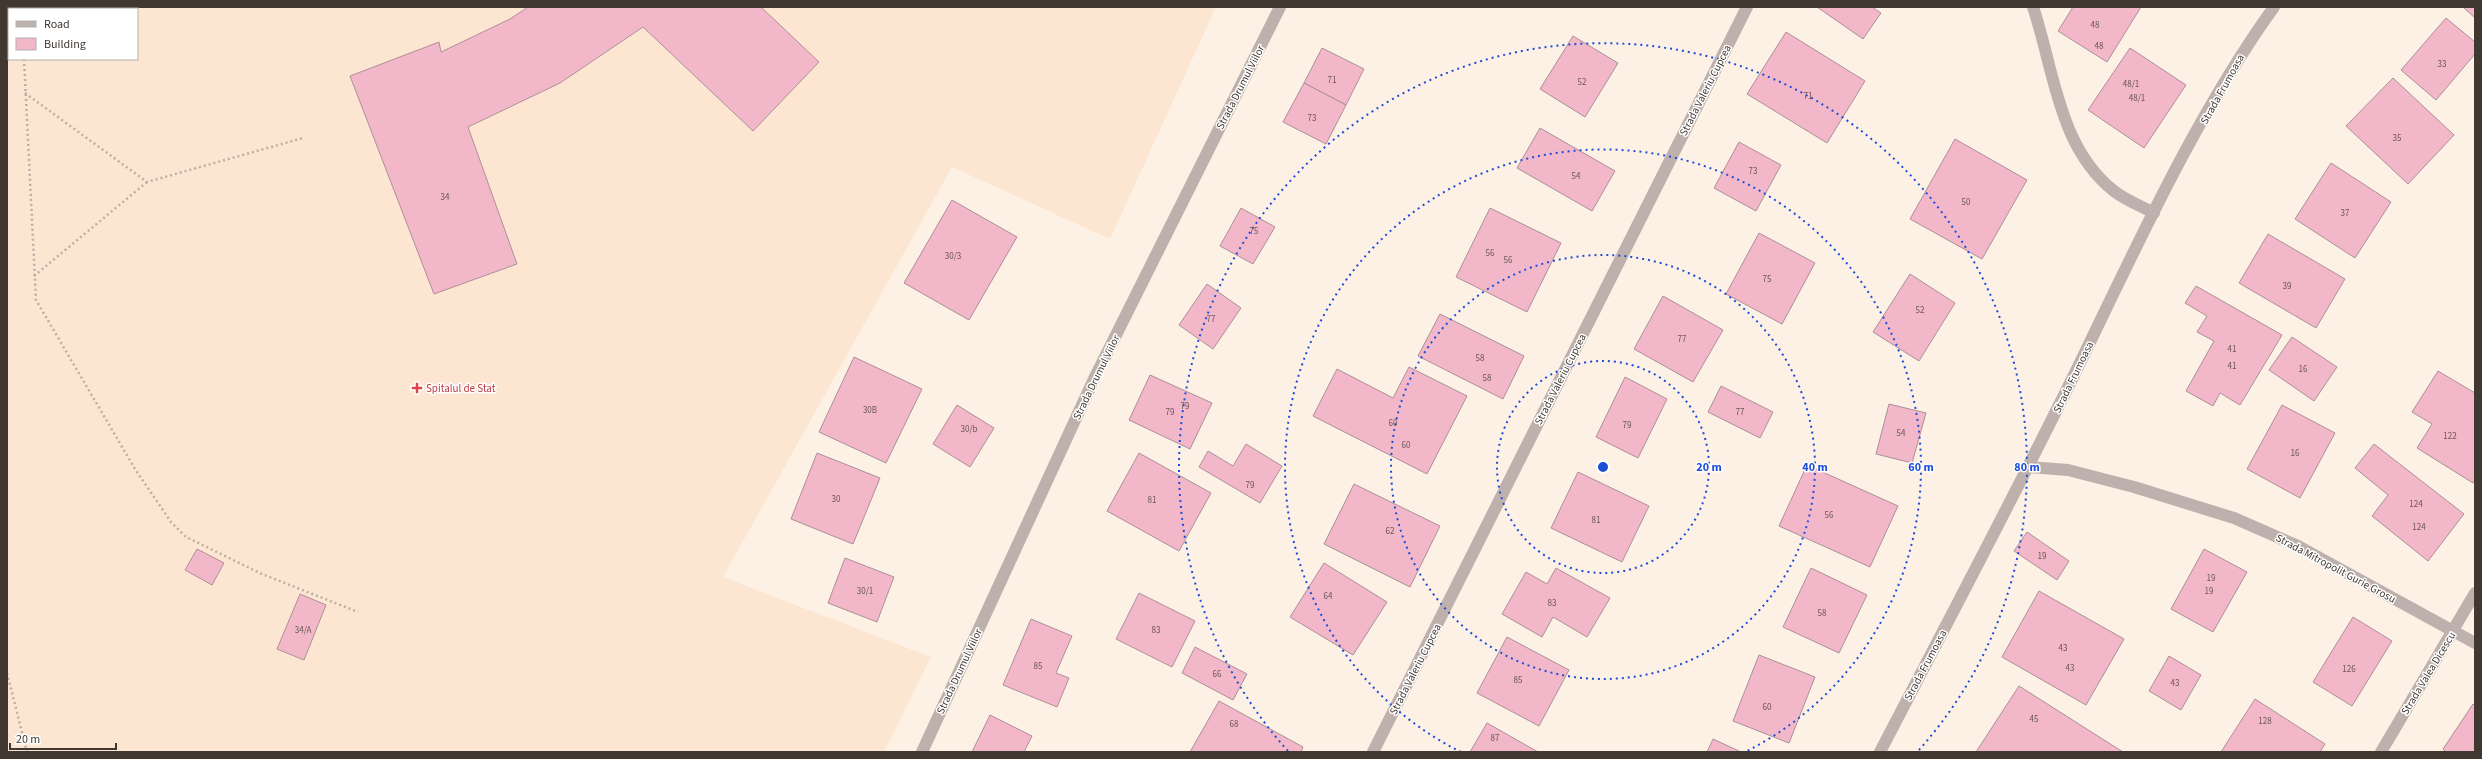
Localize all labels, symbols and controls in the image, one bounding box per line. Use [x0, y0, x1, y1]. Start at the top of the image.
legend [8, 8, 138, 60]
text: Road [44, 16, 70, 33]
house number: 48 [2091, 19, 2100, 32]
text: Building [44, 36, 86, 53]
house number: 48 [2095, 40, 2104, 53]
street label: Strada Drumul Viilor [1213, 42, 1268, 132]
street label: Strada Valeriu Cupcea [1676, 42, 1735, 138]
street label: Strada Frumoasa [2197, 52, 2248, 127]
house number: 33 [2438, 58, 2447, 71]
house number: 71 [1328, 74, 1336, 87]
house number: 52 [1578, 76, 1587, 89]
house number: 48/1 [2123, 78, 2139, 91]
house number: 71 [1804, 90, 1812, 103]
house number: 48/1 [2129, 92, 2145, 105]
house number: 73 [1308, 112, 1317, 125]
house number: 35 [2393, 132, 2402, 145]
house number: 73 [1749, 165, 1758, 178]
house number: 54 [1572, 170, 1581, 183]
house number: 34 [441, 191, 450, 204]
house number: 50 [1962, 196, 1971, 209]
house number: 37 [2341, 207, 2350, 220]
house number: 75 [1250, 225, 1259, 238]
house number: 56 [1486, 247, 1495, 260]
house number: 30/3 [945, 250, 962, 263]
house number: 56 [1504, 254, 1513, 267]
house number: 75 [1763, 273, 1772, 286]
house number: 39 [2283, 280, 2292, 293]
house number: 52 [1916, 304, 1925, 317]
house number: 77 [1207, 313, 1216, 326]
street label: Strada Valeriu Cupcea [1531, 331, 1590, 427]
street label: Strada Drumul Viilor [1069, 332, 1124, 422]
house number: 77 [1678, 333, 1687, 346]
street label: Strada Frumoasa [2050, 339, 2097, 416]
house number: 41 [2228, 343, 2236, 356]
house number: 58 [1476, 352, 1485, 365]
house number: 41 [2228, 360, 2236, 373]
house number: 16 [2299, 363, 2308, 376]
house number: 58 [1483, 372, 1492, 385]
place label: Spitalul de Stat [426, 381, 496, 396]
marker: Spitalul de Stat [411, 382, 423, 394]
house number: 79 [1181, 400, 1190, 413]
house number: 30B [863, 404, 877, 417]
house number: 79 [1166, 406, 1175, 419]
house number: 77 [1736, 406, 1745, 419]
house number: 60 [1389, 417, 1398, 430]
house number: 79 [1623, 419, 1632, 432]
house number: 30/b [960, 423, 978, 436]
house number: 54 [1897, 427, 1906, 440]
house number: 122 [2443, 430, 2457, 443]
house number: 60 [1402, 439, 1411, 452]
house number: 16 [2291, 447, 2300, 460]
text: 20 m [1696, 459, 1722, 476]
text: 40 m [1802, 459, 1828, 476]
text: 60 m [1908, 459, 1934, 476]
text: 80 m [2014, 459, 2040, 476]
centre of rings [1596, 460, 1610, 474]
house number: 79 [1246, 479, 1255, 492]
house number: 30 [832, 493, 841, 506]
house number: 81 [1148, 494, 1156, 507]
house number: 124 [2409, 498, 2423, 511]
house number: 56 [1825, 509, 1834, 522]
house number: 81 [1592, 514, 1600, 527]
house number: 124 [2412, 521, 2426, 534]
house number: 62 [1386, 525, 1395, 538]
street label: Strada Mitropolit Gurie Grosu [2273, 530, 2398, 606]
house number: 19 [2038, 550, 2047, 563]
house number: 19 [2207, 572, 2216, 585]
house number: 30/1 [857, 585, 873, 598]
house number: 19 [2205, 585, 2214, 598]
house number: 64 [1324, 590, 1333, 603]
house number: 83 [1548, 597, 1557, 610]
house number: 58 [1818, 607, 1827, 620]
street label: Strada Valeriu Cupcea [1386, 621, 1445, 717]
house number: 34/A [295, 624, 311, 637]
house number: 83 [1152, 624, 1161, 637]
street label: Strada Drumul Viilor [933, 626, 986, 716]
street label: Strada Frumoasa [1901, 627, 1950, 703]
street label: Strada Valea Dicescu [2398, 629, 2459, 718]
house number: 43 [2059, 642, 2068, 655]
house number: 85 [1034, 660, 1043, 673]
house number: 43 [2066, 662, 2075, 675]
house number: 126 [2342, 663, 2356, 676]
house number: 66 [1213, 668, 1222, 681]
house number: 85 [1514, 674, 1523, 687]
house number: 43 [2171, 677, 2180, 690]
house number: 60 [1763, 701, 1772, 714]
house number: 45 [2030, 713, 2039, 726]
house number: 128 [2258, 715, 2272, 728]
house number: 68 [1230, 718, 1239, 731]
scale bar [10, 725, 116, 751]
text: 20 m [16, 731, 40, 748]
house number: 87 [1491, 732, 1500, 745]

